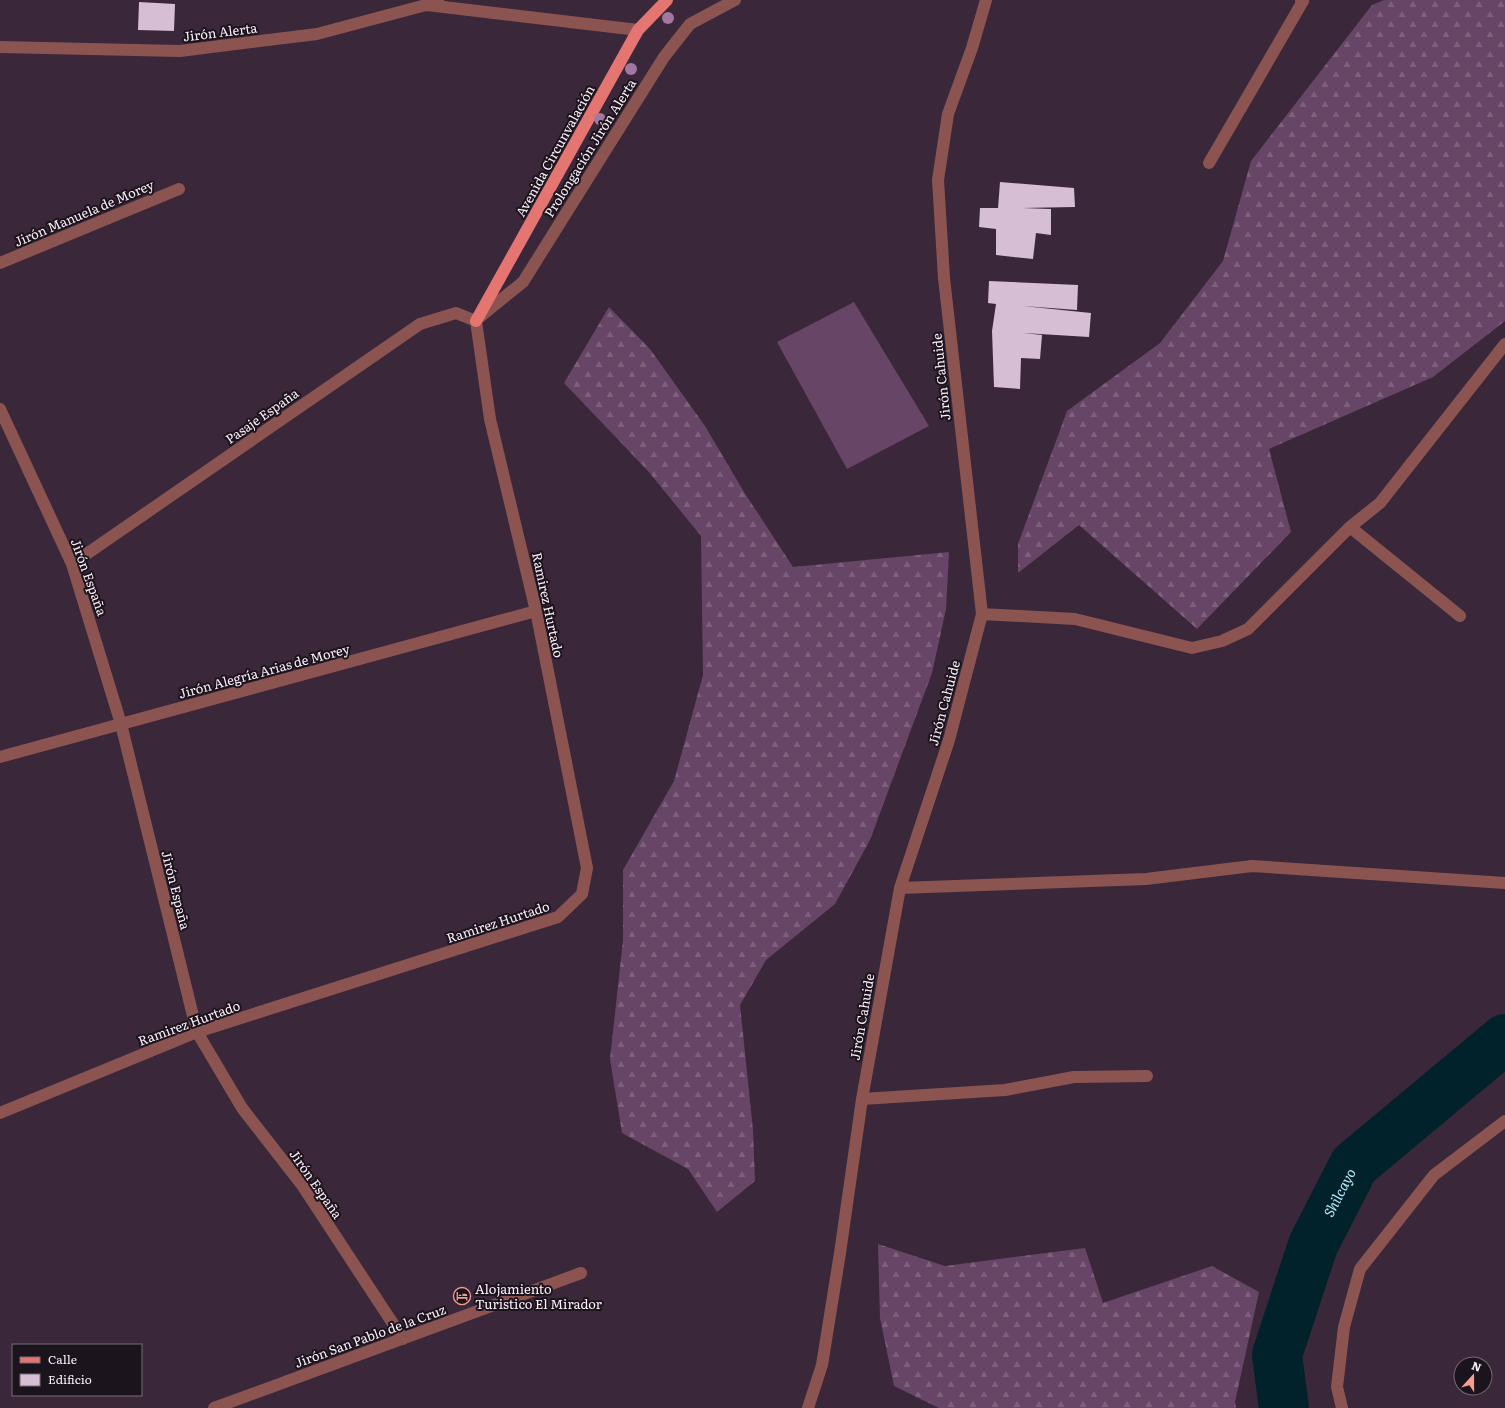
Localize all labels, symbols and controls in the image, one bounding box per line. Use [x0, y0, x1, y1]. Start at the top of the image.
street label: Jirón Alerta [182, 18, 258, 45]
street label: Prolongación Jirón Alerta [539, 75, 640, 221]
street label: Avenida Circunvalación [510, 81, 599, 220]
street label: Jirón Manuela de Morey [11, 174, 157, 251]
street label: Jirón Cahuide [926, 332, 955, 422]
street label: Pasaje España [221, 383, 302, 448]
street label: Jirón España [67, 536, 112, 618]
street label: Ramirez Hurtado [528, 550, 569, 660]
street label: Jirón Alegría Arias de Morey [176, 638, 352, 703]
street label: Jirón Cahuide [923, 658, 964, 748]
street label: Jirón España [157, 848, 195, 931]
street label: Ramirez Hurtado [444, 896, 552, 947]
street label: Jirón Cahuide [845, 972, 879, 1062]
street label: Ramirez Hurtado [135, 995, 243, 1050]
street label: Jirón España [285, 1145, 347, 1222]
water label: Shilcayo [1318, 1164, 1360, 1220]
place label: Alojamiento Turistico El Mirador [475, 1279, 603, 1313]
hotel icon: Alojamiento Turistico El Mirador [452, 1286, 472, 1306]
street label: Jirón San Pablo de la Cruz [292, 1299, 448, 1372]
legend [12, 1344, 142, 1396]
text: Calle [48, 1350, 77, 1368]
north arrow [1453, 1356, 1493, 1396]
text: N [1470, 1357, 1484, 1375]
text: Edificio [48, 1370, 92, 1388]

